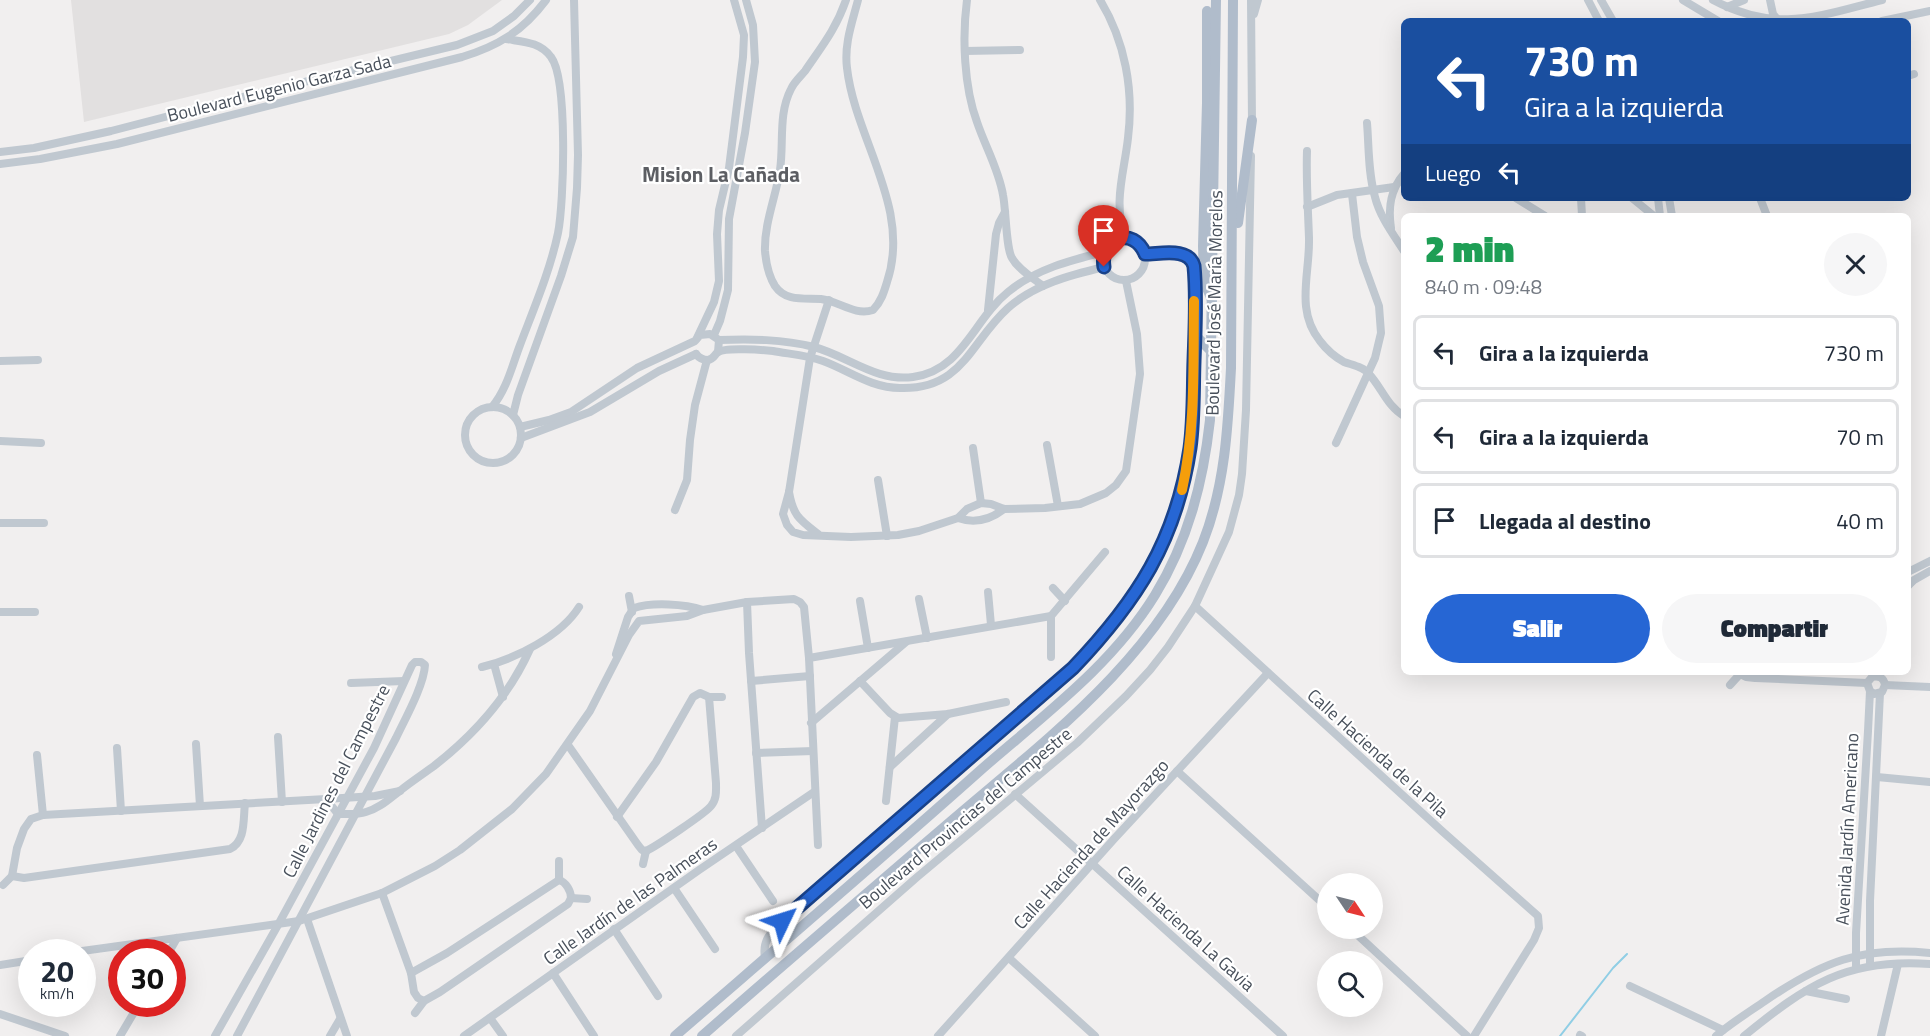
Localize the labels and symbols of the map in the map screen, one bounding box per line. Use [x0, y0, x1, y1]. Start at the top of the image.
street label: Boulevard Eugenio Garza Sada [164, 47, 394, 129]
district label: Mision La Cañada [642, 158, 800, 190]
street label: Boulevard José María Morelos [1199, 190, 1229, 416]
pin [1078, 205, 1129, 267]
street label: Calle Jardines del Campestre [275, 680, 397, 882]
street label: Calle Hacienda de la Pila [1301, 682, 1455, 824]
street label: Boulevard Provincias del Campestre [853, 721, 1077, 915]
street label: Avenida Jardín Americano [1828, 732, 1866, 926]
street label: Calle Hacienda de Mayorazgo [1007, 753, 1175, 935]
street label: Calle Jardín de las Palmeras [537, 831, 723, 971]
street label: Calle Hacienda La Gavia [1111, 859, 1261, 997]
north arrow [1317, 873, 1383, 939]
position arrow [750, 889, 814, 953]
speed limit sign: 30 [108, 939, 186, 1017]

